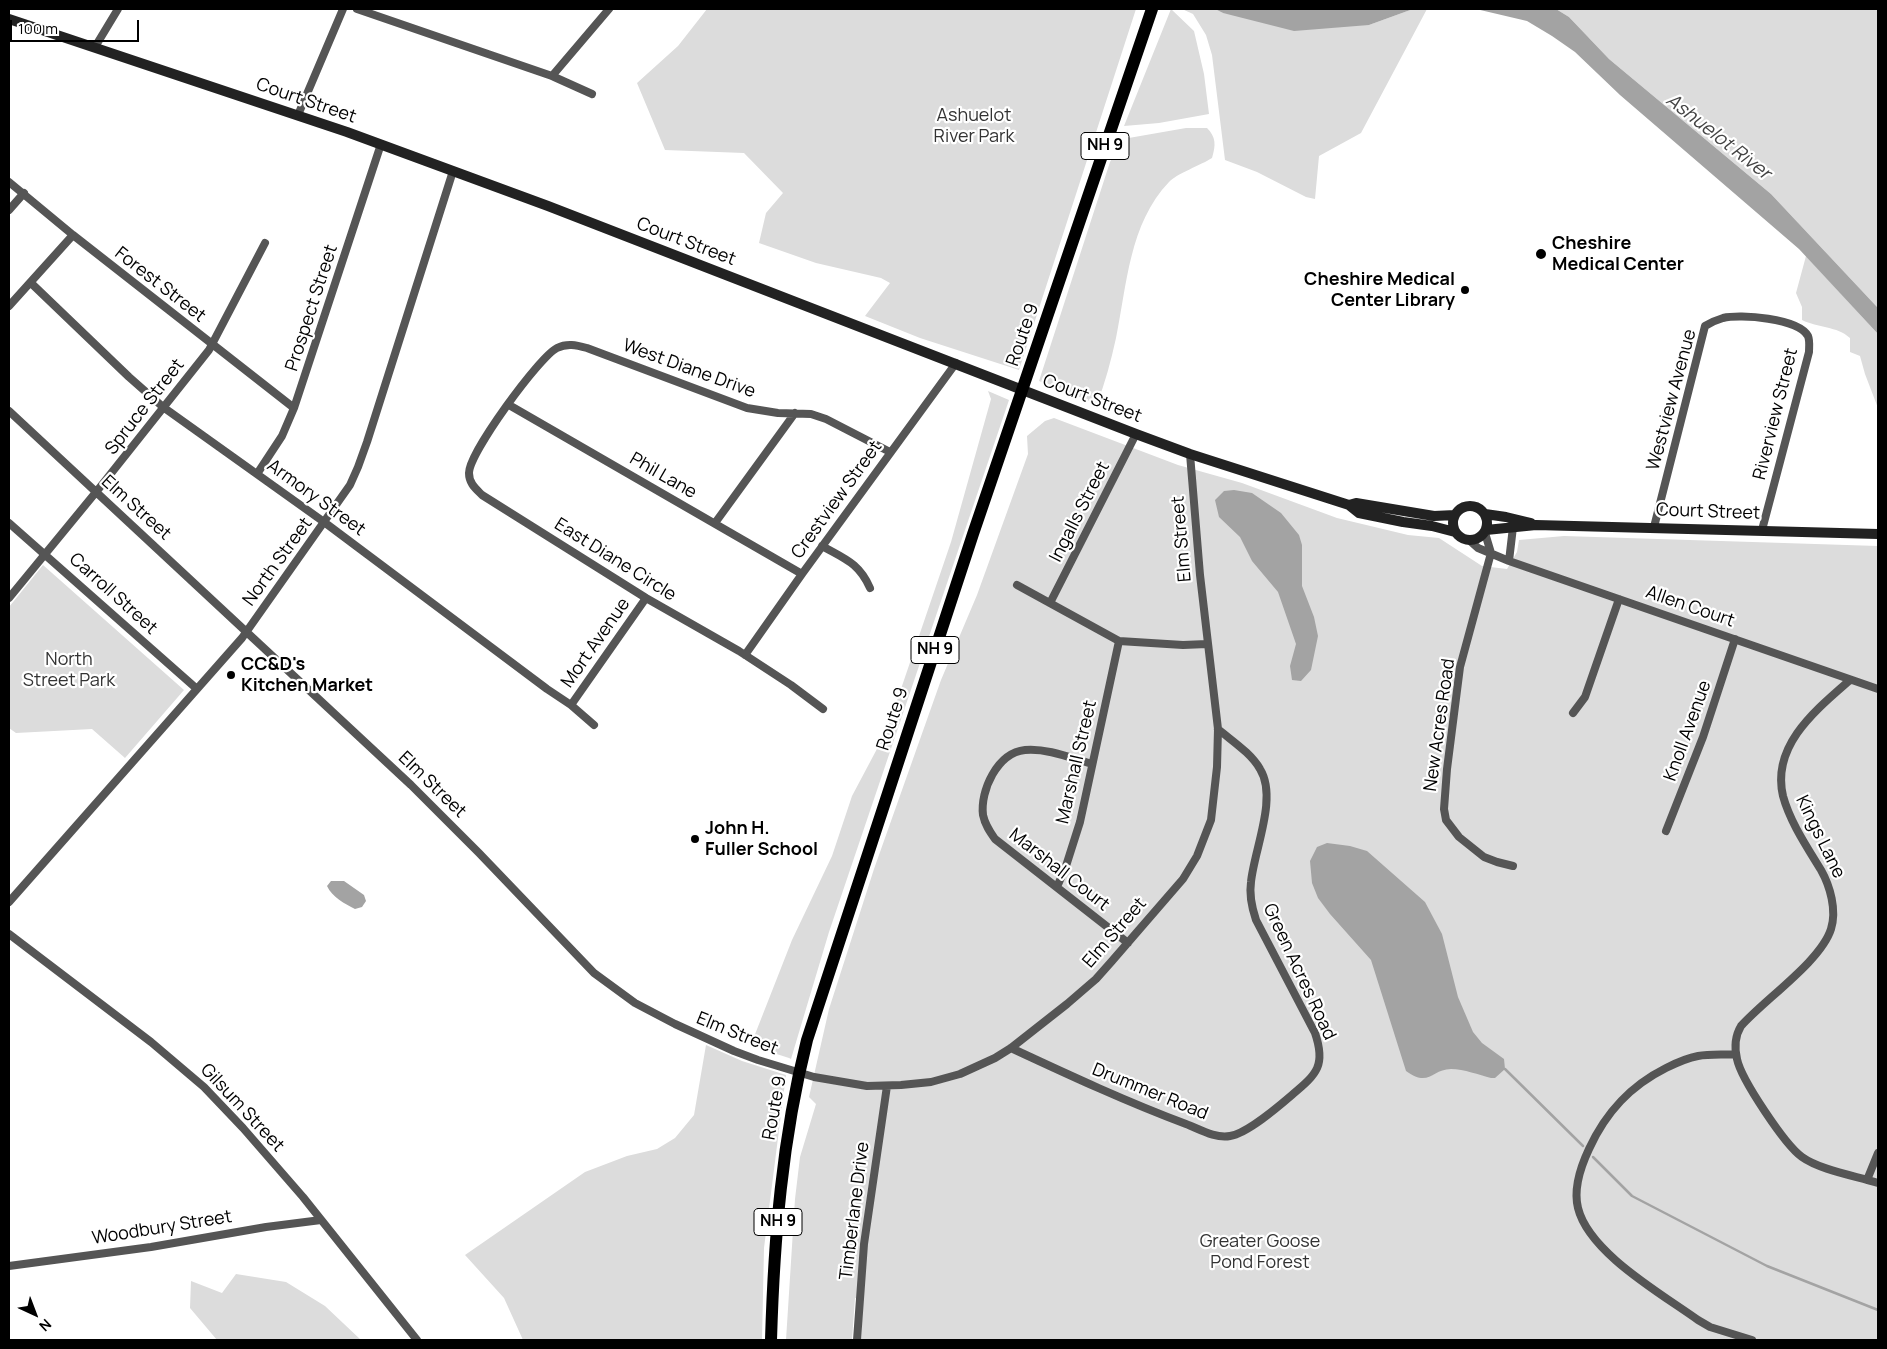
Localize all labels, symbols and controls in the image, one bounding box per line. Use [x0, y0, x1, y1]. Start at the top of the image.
scale bar [12, 10, 141, 42]
text: 100 m [18, 18, 58, 39]
street label: Court Street [253, 74, 359, 128]
water label: Ashuelot River [1661, 89, 1775, 185]
park label: Ashuelot River Park [934, 105, 1014, 148]
road number: NH 9 [1081, 132, 1129, 160]
street label: Court Street [633, 213, 739, 271]
place label: Cheshire Medical Center [1552, 233, 1684, 276]
street label: Prospect Street [281, 242, 343, 374]
street label: Forest Street [110, 243, 210, 327]
marker: Cheshire Medical Center [1534, 247, 1548, 261]
place label: Cheshire Medical Center Library [1304, 269, 1455, 312]
marker: Cheshire Medical Center Library [1459, 284, 1471, 296]
street label: Route 9 [1002, 301, 1044, 369]
street label: Westview Avenue [1643, 327, 1701, 473]
street label: West Diane Drive [620, 335, 758, 403]
street label: Riverview Street [1749, 346, 1803, 482]
street label: Spruce Street [101, 355, 189, 459]
street label: Court Street [1039, 370, 1145, 428]
street label: Crestview Street [787, 437, 887, 563]
street label: Phil Lane [626, 448, 700, 504]
street label: Armory Street [263, 455, 369, 541]
street label: Ingalls Street [1045, 458, 1115, 566]
street label: Elm Street [97, 471, 175, 545]
street label: Elm Street [1167, 495, 1197, 583]
street label: Court Street [1655, 499, 1761, 525]
street label: North Street [239, 514, 317, 610]
street label: East Diane Circle [550, 514, 680, 606]
street label: Carroll Street [64, 549, 162, 639]
street label: Allen Court [1643, 582, 1737, 632]
street label: Mort Avenue [557, 594, 635, 692]
road number: NH 9 [911, 636, 959, 664]
park label: North Street Park [23, 649, 115, 692]
place label: CC&D's Kitchen Market [241, 654, 373, 696]
street label: New Acres Road [1420, 657, 1460, 793]
marker: CC&D's Kitchen Market [225, 669, 237, 681]
street label: Knoll Avenue [1660, 678, 1716, 784]
street label: Route 9 [873, 685, 913, 753]
street label: Marshall Street [1052, 698, 1102, 826]
street label: Elm Street [393, 747, 471, 823]
street label: Kings Lane [1791, 792, 1849, 882]
place label: John H. Fuller School [705, 818, 818, 861]
street label: Marshall Court [1005, 824, 1113, 916]
marker: John H. Fuller School [689, 833, 701, 845]
street label: Elm Street [1079, 893, 1151, 973]
street label: Green Acres Road [1258, 900, 1340, 1044]
street label: Elm Street [693, 1008, 781, 1060]
street label: Gilsum Street [196, 1059, 288, 1157]
street label: Drummer Road [1089, 1059, 1211, 1125]
street label: Route 9 [759, 1074, 791, 1142]
street label: Timberlane Drive [836, 1141, 874, 1281]
street label: Woodbury Street [90, 1206, 234, 1250]
road number: NH 9 [754, 1208, 802, 1236]
park label: Greater Goose Pond Forest [1200, 1231, 1320, 1274]
north arrow [10, 1289, 60, 1339]
text: N [35, 1315, 56, 1336]

